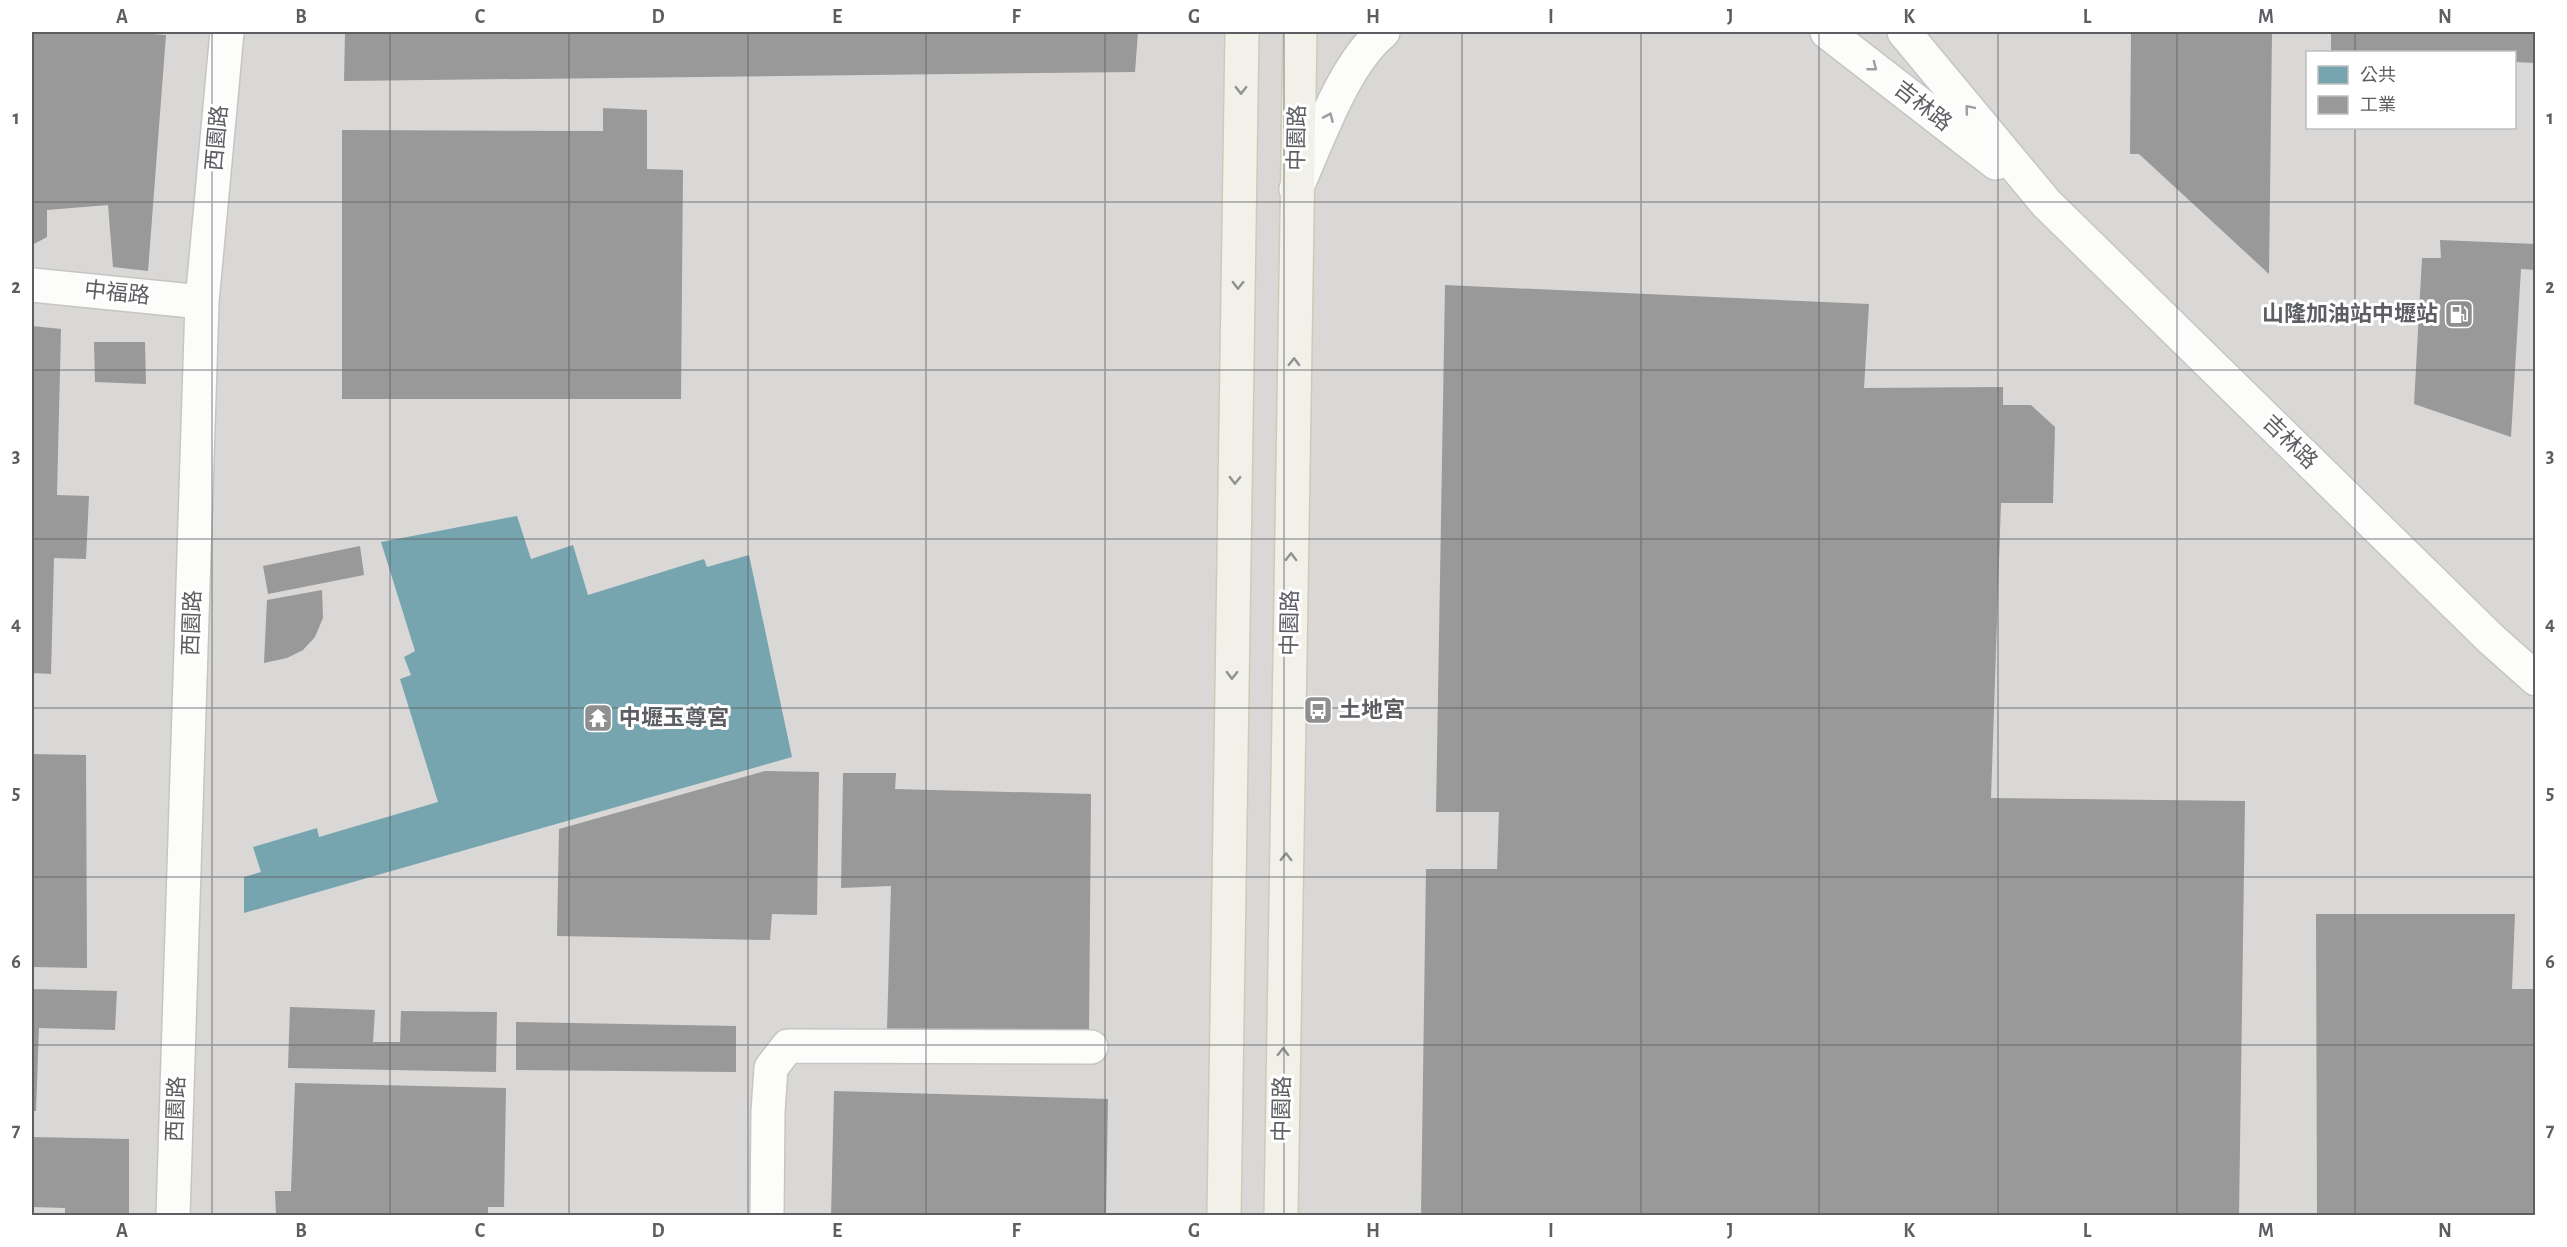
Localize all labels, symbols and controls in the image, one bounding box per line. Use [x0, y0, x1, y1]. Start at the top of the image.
text: A [116, 7, 128, 27]
text: B [295, 7, 307, 27]
text: C [475, 7, 486, 27]
text: D [651, 7, 665, 27]
text: E [832, 7, 842, 27]
text: F [1011, 7, 1021, 27]
text: G [1188, 7, 1200, 27]
text: H [1366, 7, 1380, 27]
text: I [1548, 7, 1554, 27]
text: J [1727, 7, 1733, 27]
text: K [1903, 7, 1915, 27]
text: L [2083, 7, 2092, 27]
text: M [2258, 7, 2274, 27]
text: N [2438, 7, 2452, 27]
legend [2306, 51, 2516, 129]
one-way arrow [1867, 60, 1878, 71]
text: 公共 [2360, 66, 2396, 85]
street label: 吉林路 [1890, 76, 1956, 135]
one-way arrow [1235, 85, 1247, 94]
text: 工業 [2360, 95, 2396, 115]
street label: 西園路 [202, 104, 231, 172]
street label: 中園路 [1284, 105, 1309, 171]
one-way arrow [1965, 105, 1976, 116]
text: 1 [12, 108, 20, 128]
text: 1 [2546, 108, 2554, 128]
one-way arrow [1322, 112, 1334, 123]
text: 2 [11, 277, 21, 297]
text: 2 [2545, 277, 2555, 297]
street label: 中福路 [83, 278, 151, 307]
one-way arrow [1232, 280, 1244, 289]
fuel station icon: 山隆加油站中壢站 [2443, 298, 2475, 330]
place label: 山隆加油站中壢站 [2262, 302, 2438, 325]
one-way arrow [1287, 358, 1300, 367]
street label: 吉林路 [2259, 410, 2322, 473]
text: 3 [12, 446, 20, 466]
text: 3 [2546, 446, 2554, 466]
one-way arrow [1229, 475, 1241, 484]
one-way arrow [1285, 553, 1297, 562]
street label: 西園路 [179, 590, 204, 656]
street label: 中園路 [1277, 590, 1302, 656]
text: 4 [11, 614, 21, 634]
text: 4 [2545, 614, 2555, 634]
one-way arrow [1226, 670, 1238, 679]
bus stop icon: 土地宮 [1302, 694, 1334, 726]
place label: 土地宮 [1339, 697, 1405, 721]
temple icon: 中壢玉尊宮 [582, 702, 614, 734]
place label: 中壢玉尊宮 [619, 705, 729, 729]
text: 5 [12, 783, 20, 803]
text: 5 [2546, 783, 2554, 803]
one-way arrow [1280, 853, 1292, 862]
text: 6 [11, 952, 21, 972]
text: 6 [2545, 952, 2555, 972]
one-way arrow [1277, 1048, 1289, 1057]
street label: 西園路 [163, 1076, 188, 1142]
street label: 中園路 [1269, 1076, 1294, 1142]
text: 7 [12, 1120, 21, 1140]
text: 7 [2546, 1120, 2555, 1140]
text: A [116, 1221, 128, 1241]
text: B [295, 1221, 307, 1241]
text: C [475, 1221, 486, 1241]
text: D [651, 1221, 665, 1241]
text: E [832, 1221, 842, 1241]
text: F [1011, 1221, 1021, 1241]
text: G [1188, 1221, 1200, 1241]
text: H [1366, 1221, 1380, 1241]
text: I [1548, 1221, 1554, 1241]
text: J [1727, 1221, 1733, 1241]
text: K [1903, 1221, 1915, 1241]
text: L [2083, 1221, 2092, 1241]
text: M [2258, 1221, 2274, 1241]
text: N [2438, 1221, 2452, 1241]

